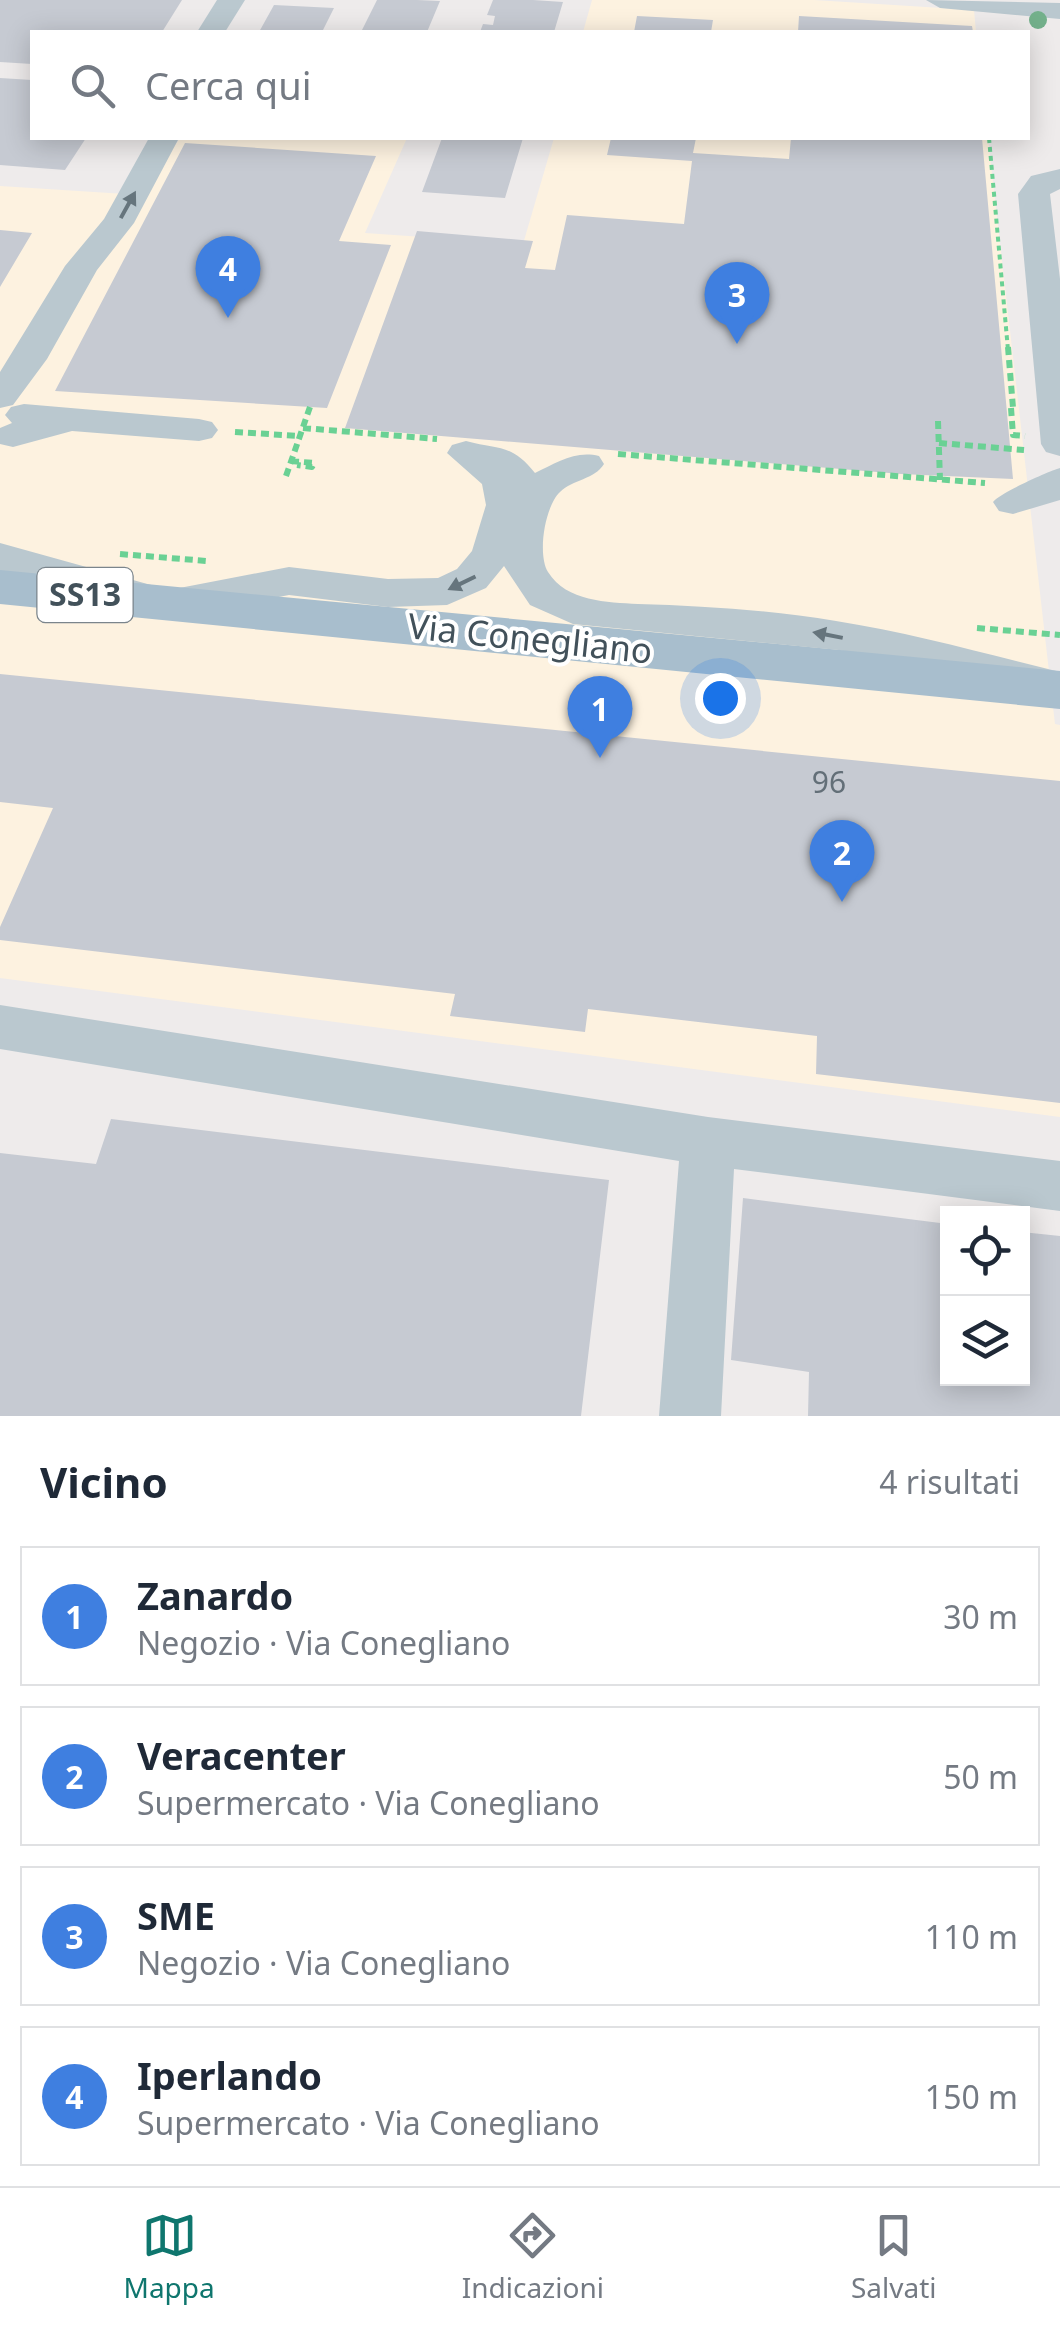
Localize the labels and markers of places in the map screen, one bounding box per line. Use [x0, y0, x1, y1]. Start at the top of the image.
pin: 4 [196, 236, 260, 318]
pin: 3 [704, 262, 770, 344]
pin: 1 [568, 676, 632, 758]
pin: 2 [810, 820, 874, 902]

